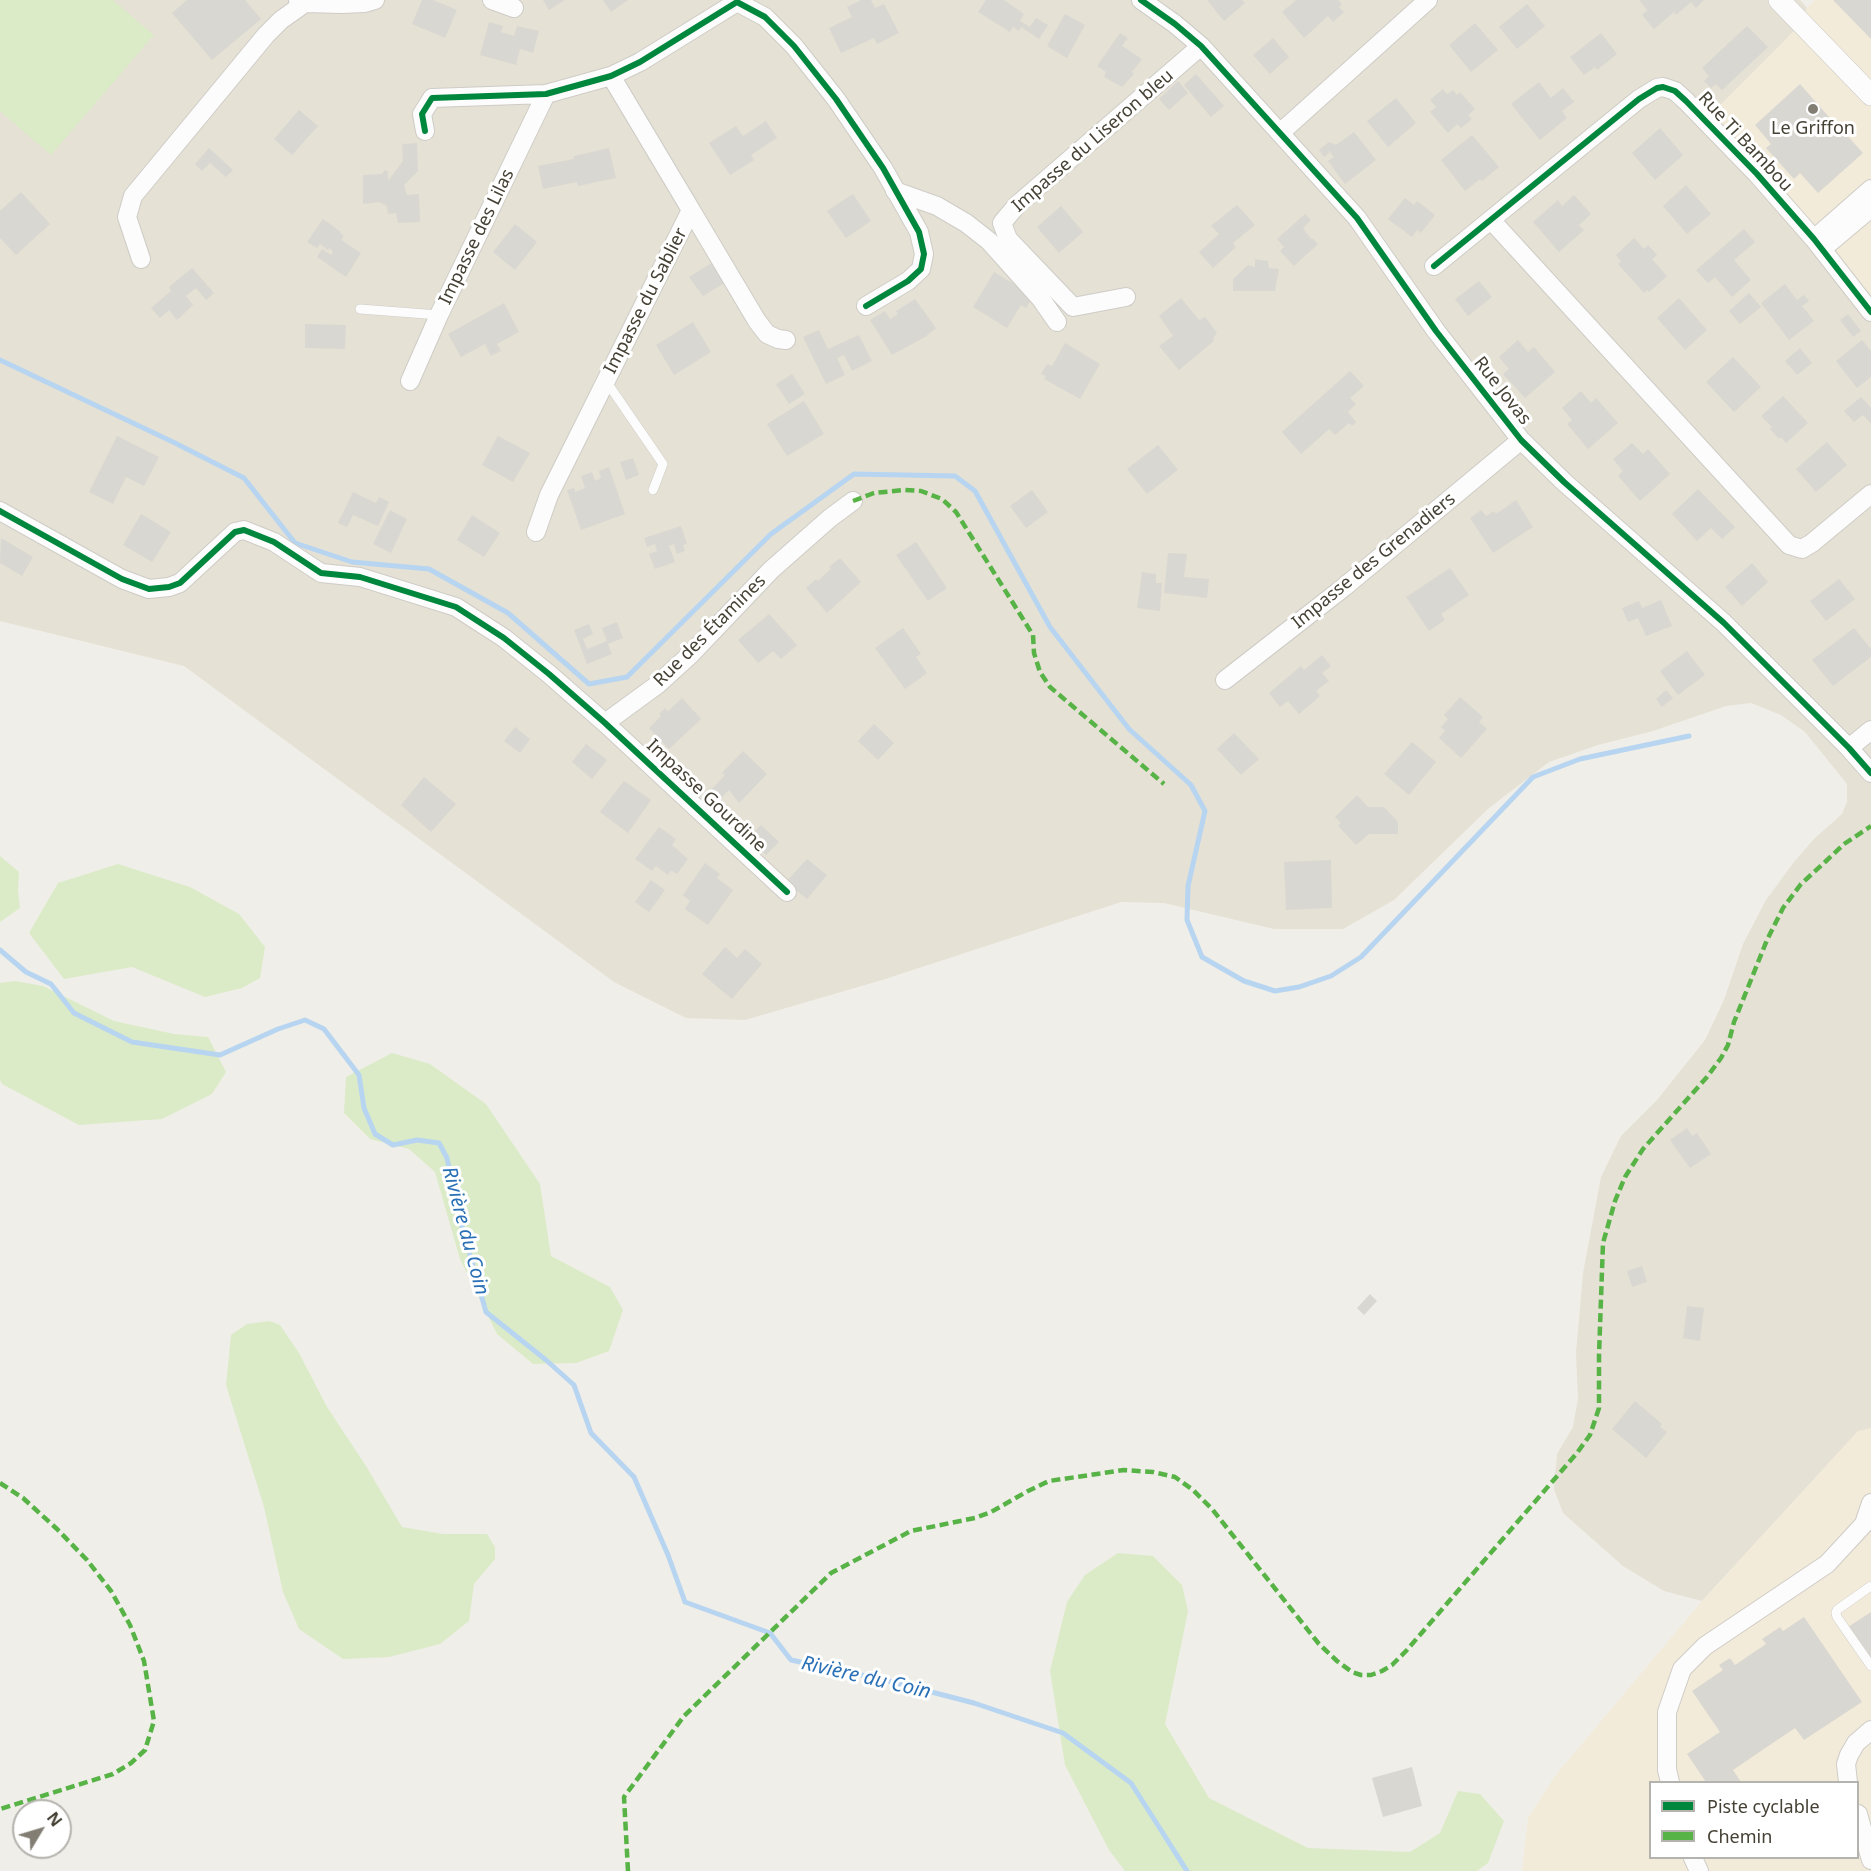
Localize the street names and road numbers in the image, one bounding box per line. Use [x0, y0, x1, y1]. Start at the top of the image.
street label: Impasse du Liseron bleu [1008, 65, 1178, 217]
street label: Rue Ti Bambou [1693, 88, 1797, 196]
street label: Impasse des Lilas [435, 166, 519, 308]
street label: Impasse du Sablier [600, 224, 692, 378]
street label: Rue Jovas [1469, 353, 1535, 429]
street label: Impasse des Grenadiers [1288, 488, 1460, 634]
street label: Rue des Étamines [649, 570, 771, 692]
street label: Impasse Gourdine [642, 735, 770, 857]

